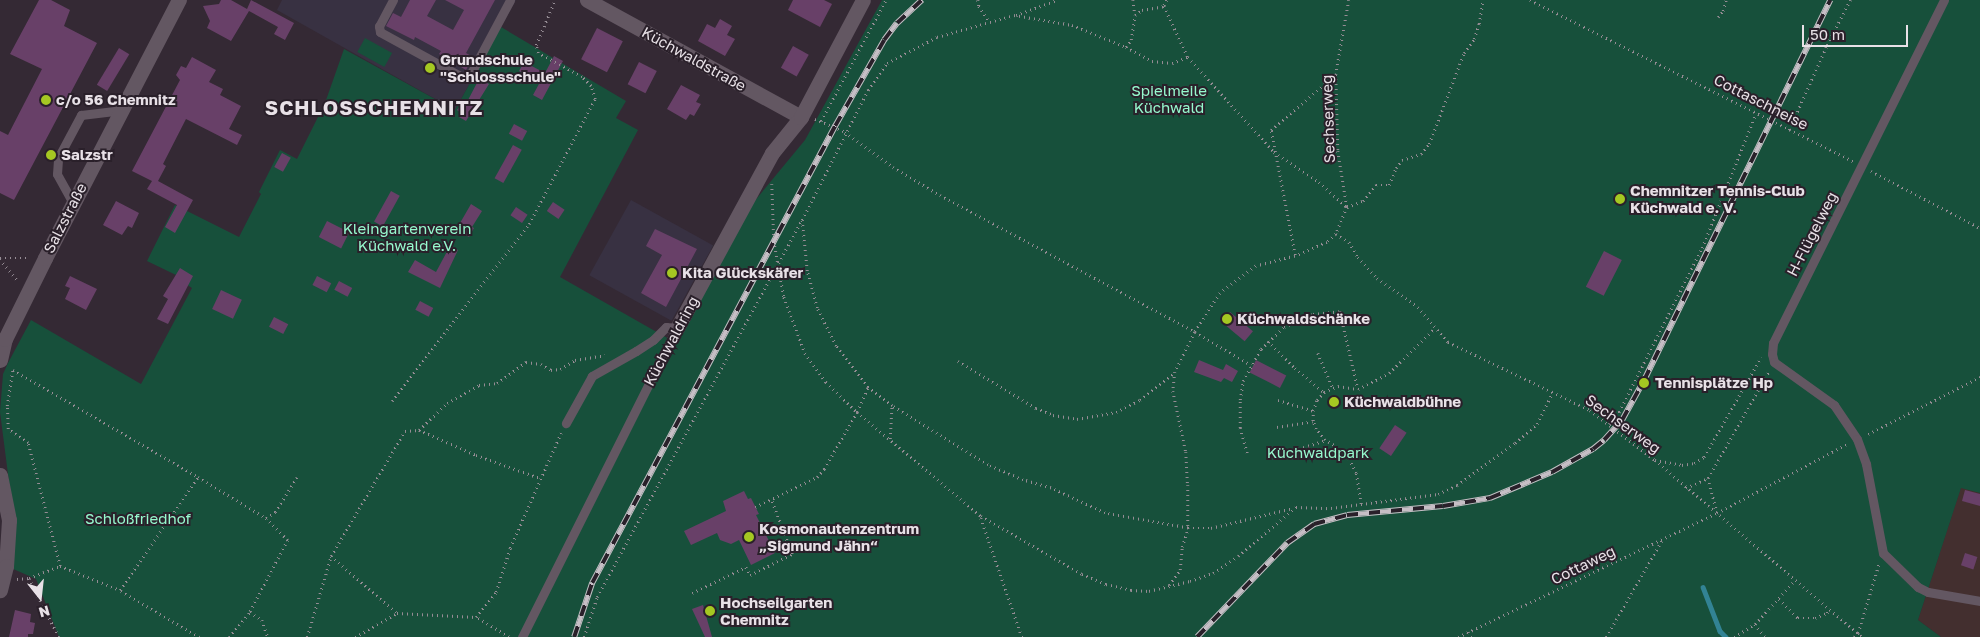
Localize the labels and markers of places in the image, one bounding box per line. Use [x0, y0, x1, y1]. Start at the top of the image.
place label: Grundschule "Schlossschule" [440, 50, 561, 85]
marker: Grundschule "Schlossschule" [424, 62, 436, 74]
place label: c/o 56 Chemnitz [56, 91, 176, 109]
marker: c/o 56 Chemnitz [40, 94, 52, 106]
place label: Salzstr [61, 146, 113, 164]
marker: Salzstr [45, 149, 57, 161]
place label: Chemnitzer Tennis-Club Küchwald e. V. [1630, 181, 1805, 216]
marker: Chemnitzer Tennis-Club Küchwald e. V. [1614, 193, 1626, 205]
place label: Kita Glückskäfer [682, 264, 803, 282]
marker: Kita Glückskäfer [666, 267, 678, 279]
place label: Küchwaldschänke [1237, 310, 1370, 328]
marker: Küchwaldschänke [1221, 313, 1233, 325]
place label: Tennisplätze Hp [1655, 374, 1773, 392]
marker: Tennisplätze Hp [1637, 376, 1651, 390]
place label: Küchwaldbühne [1344, 393, 1461, 411]
marker: Küchwaldbühne [1328, 396, 1340, 408]
place label: Kosmonautenzentrum „Sigmund Jähn“ [759, 519, 919, 554]
marker: Kosmonautenzentrum „Sigmund Jähn“ [743, 531, 755, 543]
place label: Hochseilgarten Chemnitz [720, 593, 832, 628]
marker: Hochseilgarten Chemnitz [704, 605, 716, 617]

